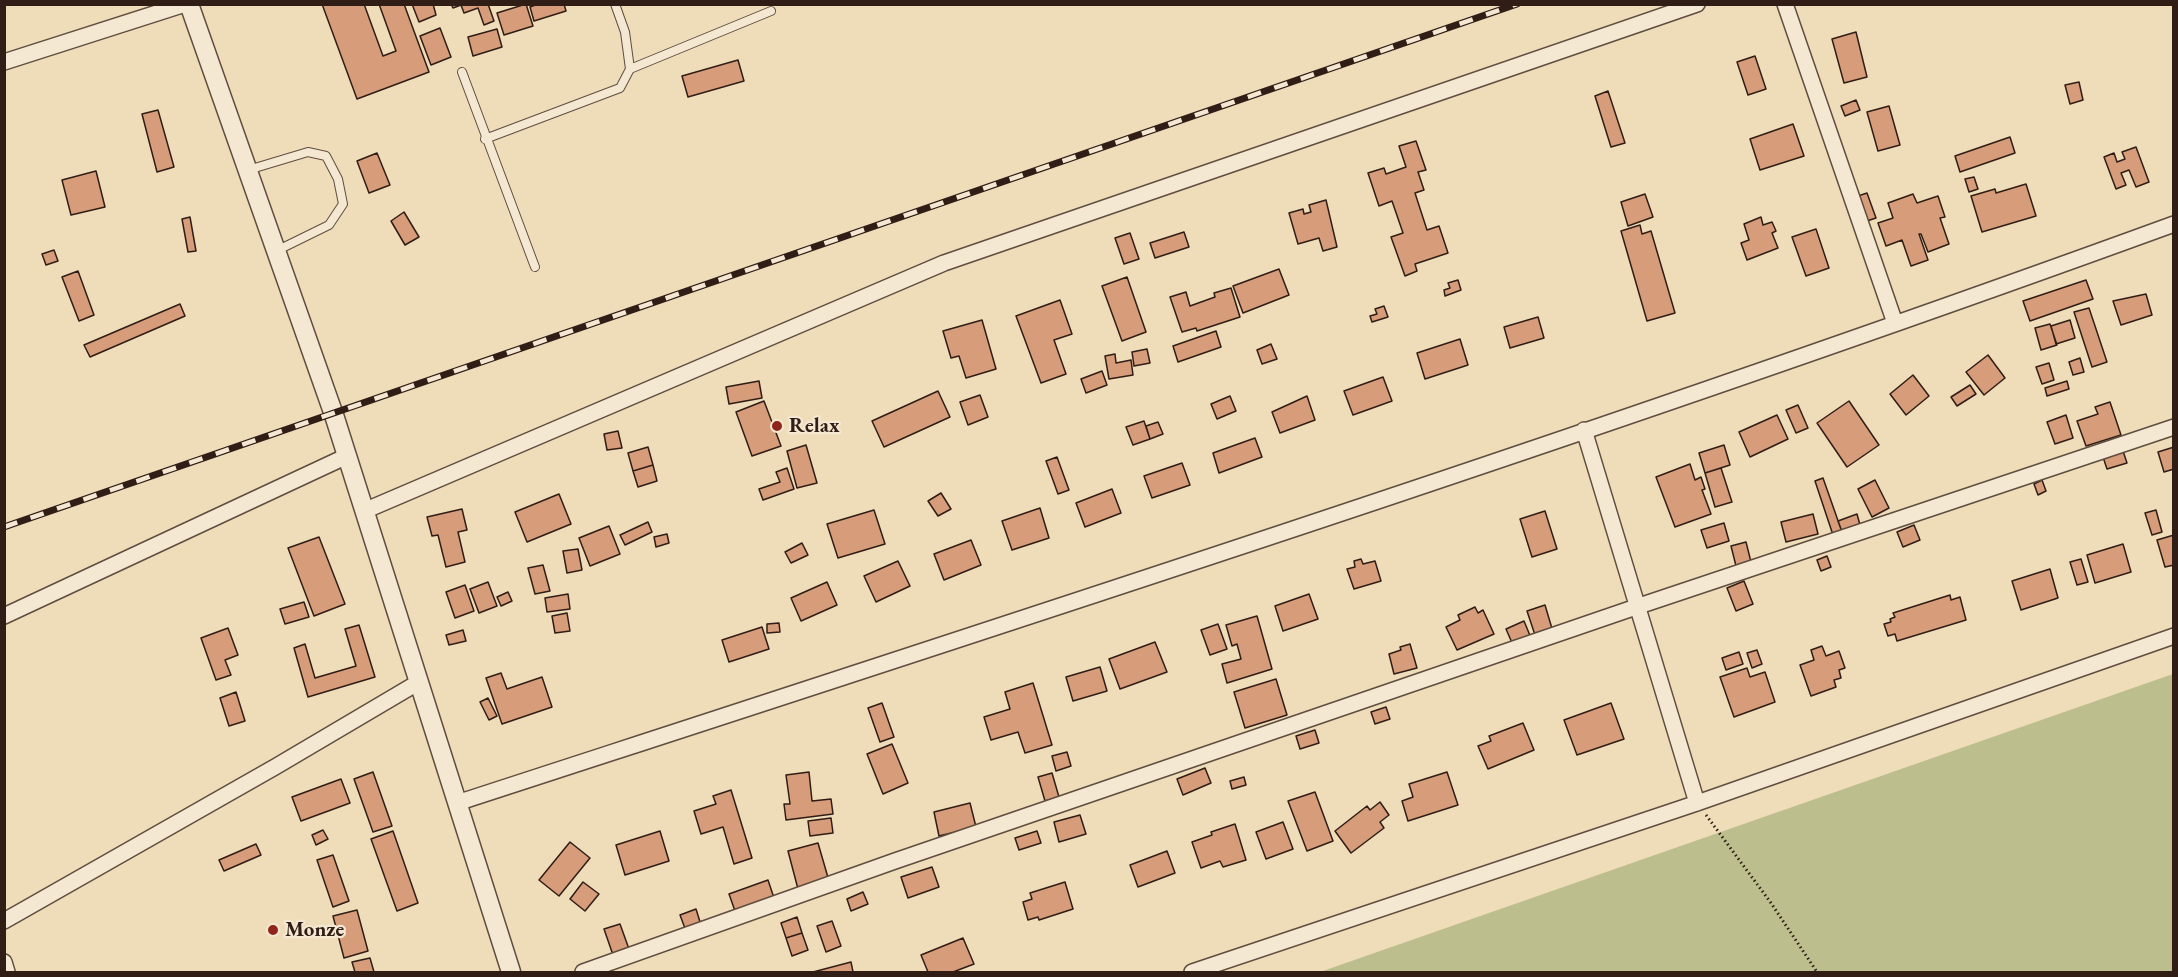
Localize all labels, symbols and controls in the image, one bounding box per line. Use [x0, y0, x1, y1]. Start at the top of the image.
place label: Relax [789, 413, 840, 439]
marker: Relax [770, 419, 784, 433]
place label: Monze [285, 917, 344, 943]
marker: Monze [266, 923, 280, 937]

